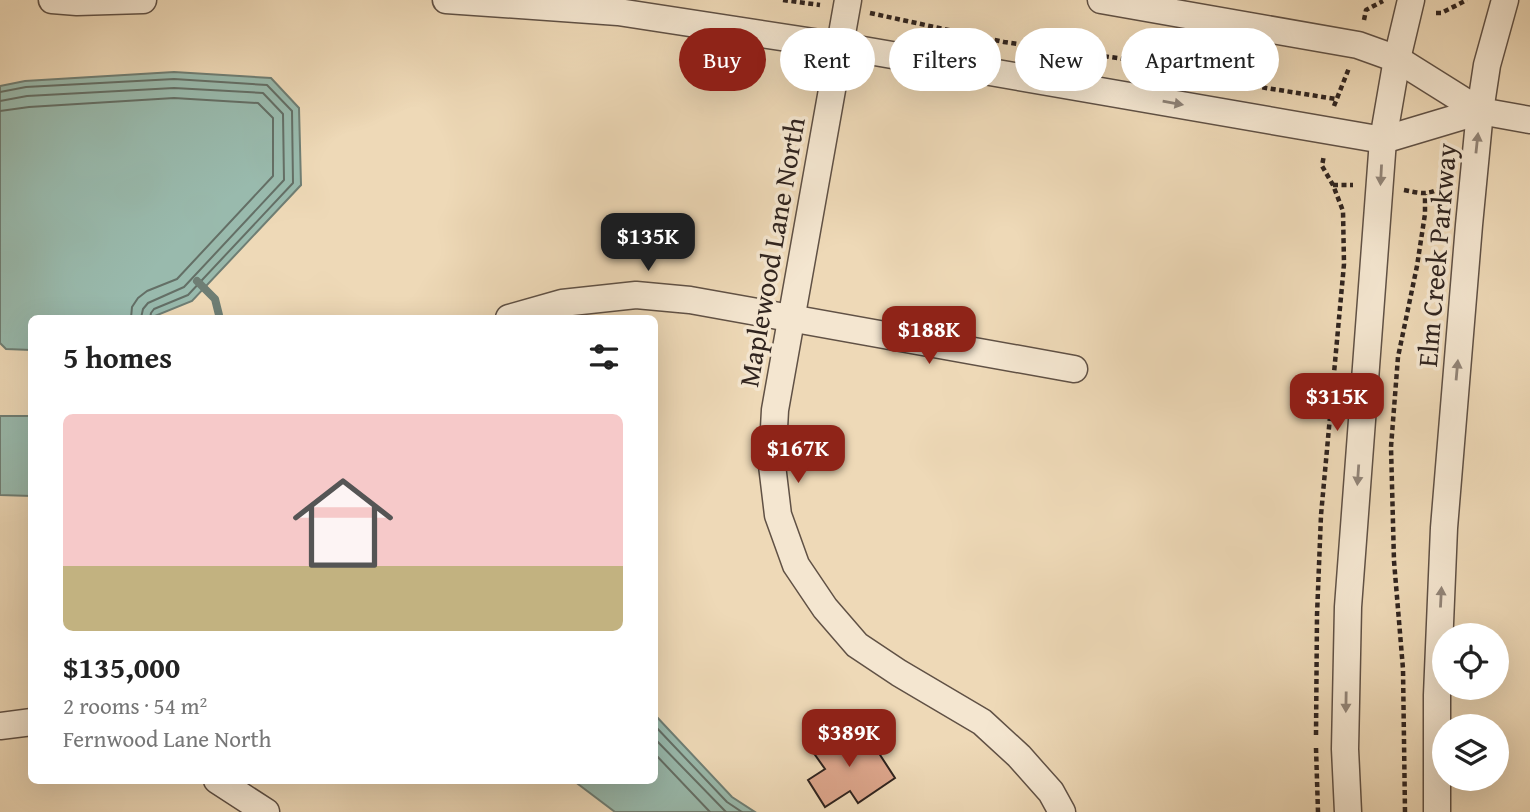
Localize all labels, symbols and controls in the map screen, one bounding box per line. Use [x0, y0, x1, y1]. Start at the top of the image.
chip: Buy [679, 28, 766, 91]
chip: Rent [780, 28, 875, 91]
chip: Filters [889, 28, 1001, 91]
chip: New [1015, 28, 1107, 91]
chip: Apartment [1121, 28, 1279, 91]
one-way arrow [1162, 98, 1184, 109]
street label: Maplewood Lane North [727, 114, 815, 390]
one-way arrow [1472, 132, 1483, 154]
street label: Elm Creek Parkway [1406, 141, 1466, 369]
one-way arrow [1376, 164, 1387, 186]
pin: $135K [599, 214, 697, 273]
text: $135K [617, 219, 679, 252]
pin: $188K [880, 306, 978, 366]
text: $188K [898, 312, 960, 345]
text: 5 homes [63, 335, 172, 379]
icon: filters [585, 338, 623, 376]
one-way arrow [1452, 359, 1463, 381]
pin: $315K [1288, 374, 1386, 433]
text: $315K [1306, 379, 1368, 412]
pin: $167K [749, 426, 847, 485]
text: $167K [767, 431, 829, 464]
icon: home [280, 460, 406, 586]
one-way arrow [1352, 464, 1363, 486]
one-way arrow [1436, 586, 1447, 608]
map controls [1432, 623, 1509, 791]
button: locate [1432, 623, 1509, 700]
text: $135,000 [63, 645, 180, 689]
text: 2 rooms · 54 m² [63, 689, 207, 722]
one-way arrow [1340, 691, 1351, 713]
pin: $389K [800, 710, 898, 769]
button: layers [1432, 714, 1509, 791]
text: $389K [818, 715, 880, 748]
text: Fernwood Lane North [63, 722, 271, 755]

